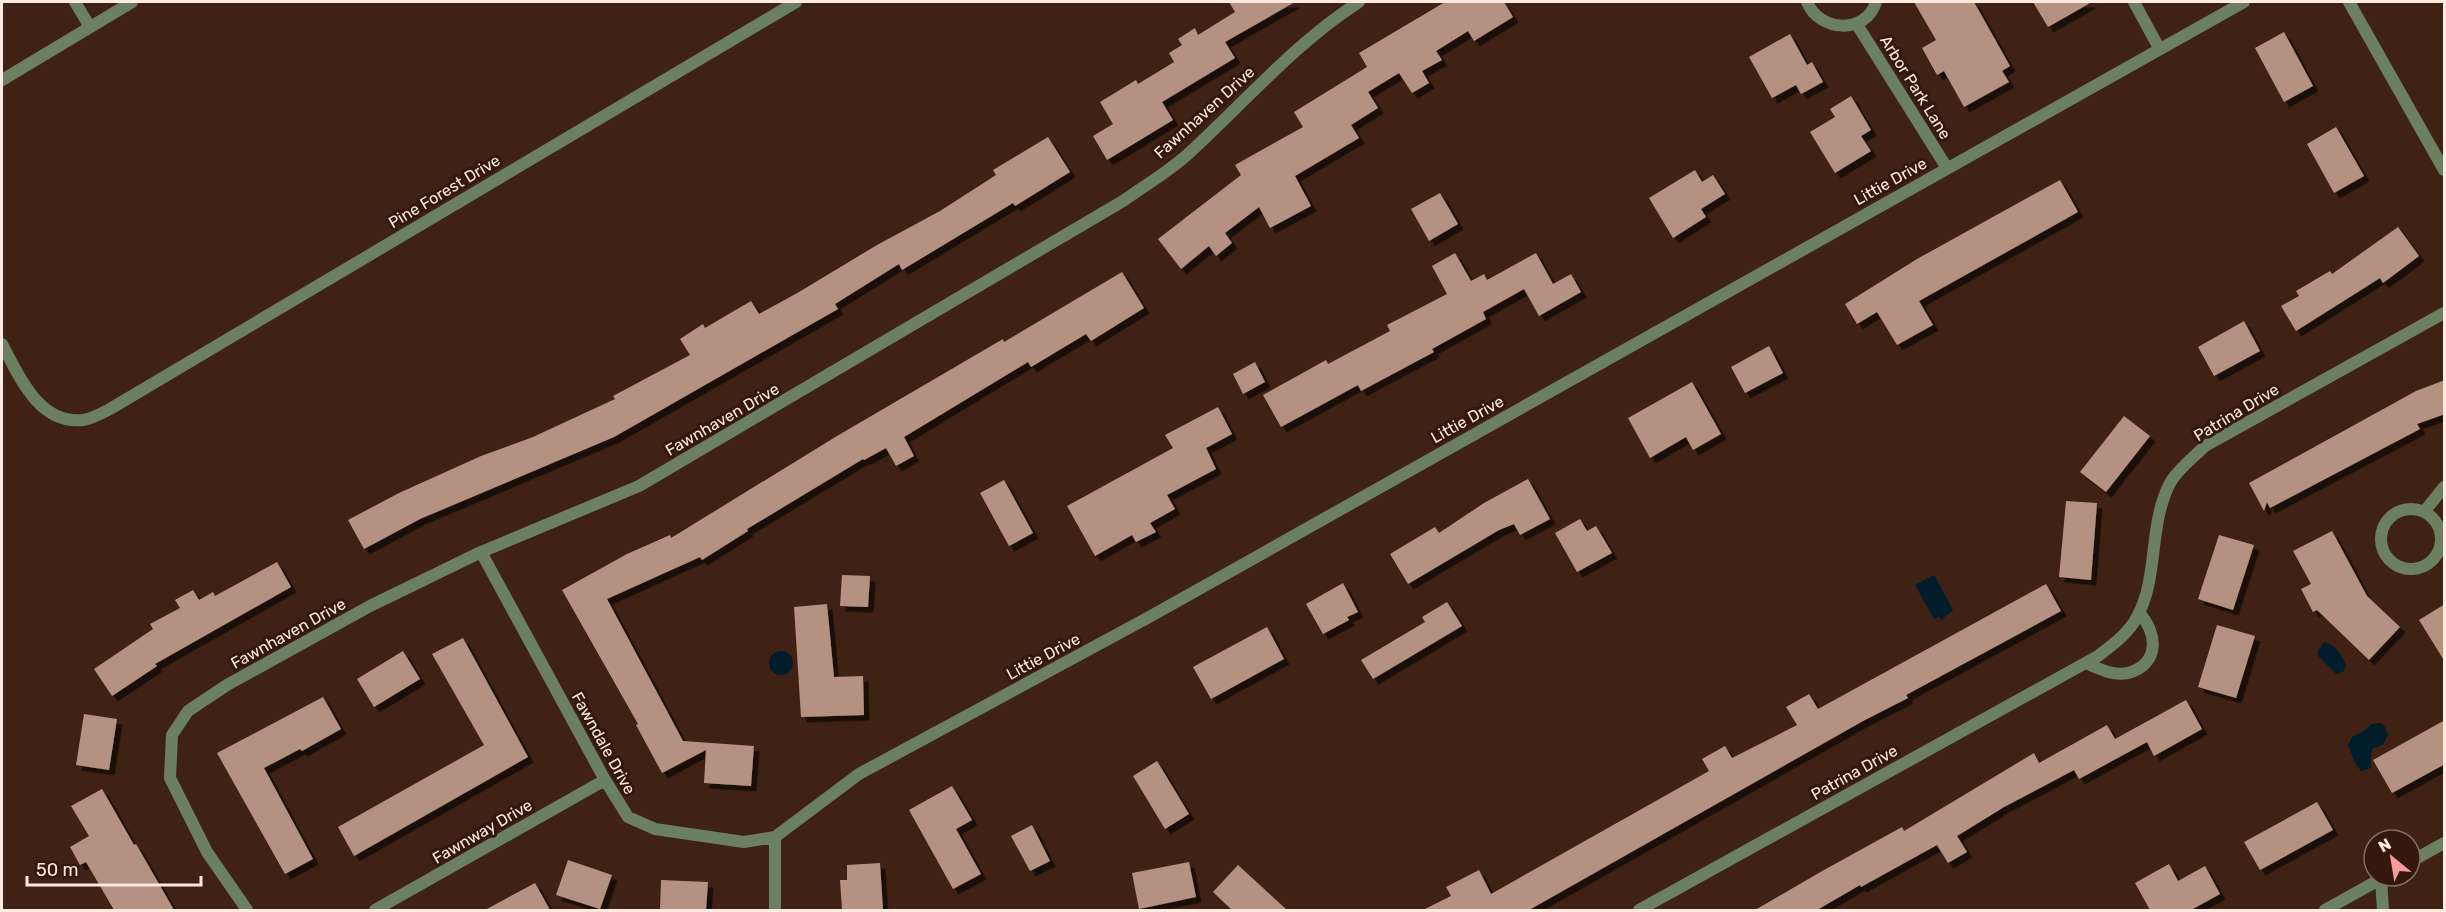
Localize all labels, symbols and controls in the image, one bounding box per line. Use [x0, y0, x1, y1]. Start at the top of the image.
street label: Arbor Park Lane [1876, 32, 1955, 143]
street label: Fawnhaven Drive [1150, 62, 1258, 162]
street label: Pine Forest Drive [385, 151, 504, 232]
street label: Littie Drive [1850, 154, 1930, 209]
street label: Fawnhaven Drive [662, 379, 783, 460]
street label: Patrina Drive [2190, 380, 2282, 445]
street label: Littie Drive [1427, 392, 1507, 447]
street label: Fawnhaven Drive [228, 594, 349, 673]
street label: Littie Drive [1003, 629, 1083, 684]
street label: Fawndale Drive [568, 689, 639, 798]
street label: Patrina Drive [1808, 741, 1901, 804]
street label: Fawnway Drive [429, 795, 536, 868]
north arrow [2362, 828, 2422, 888]
text: N [2375, 834, 2394, 857]
scale bar [27, 849, 201, 887]
text: 50 m [36, 859, 79, 881]

